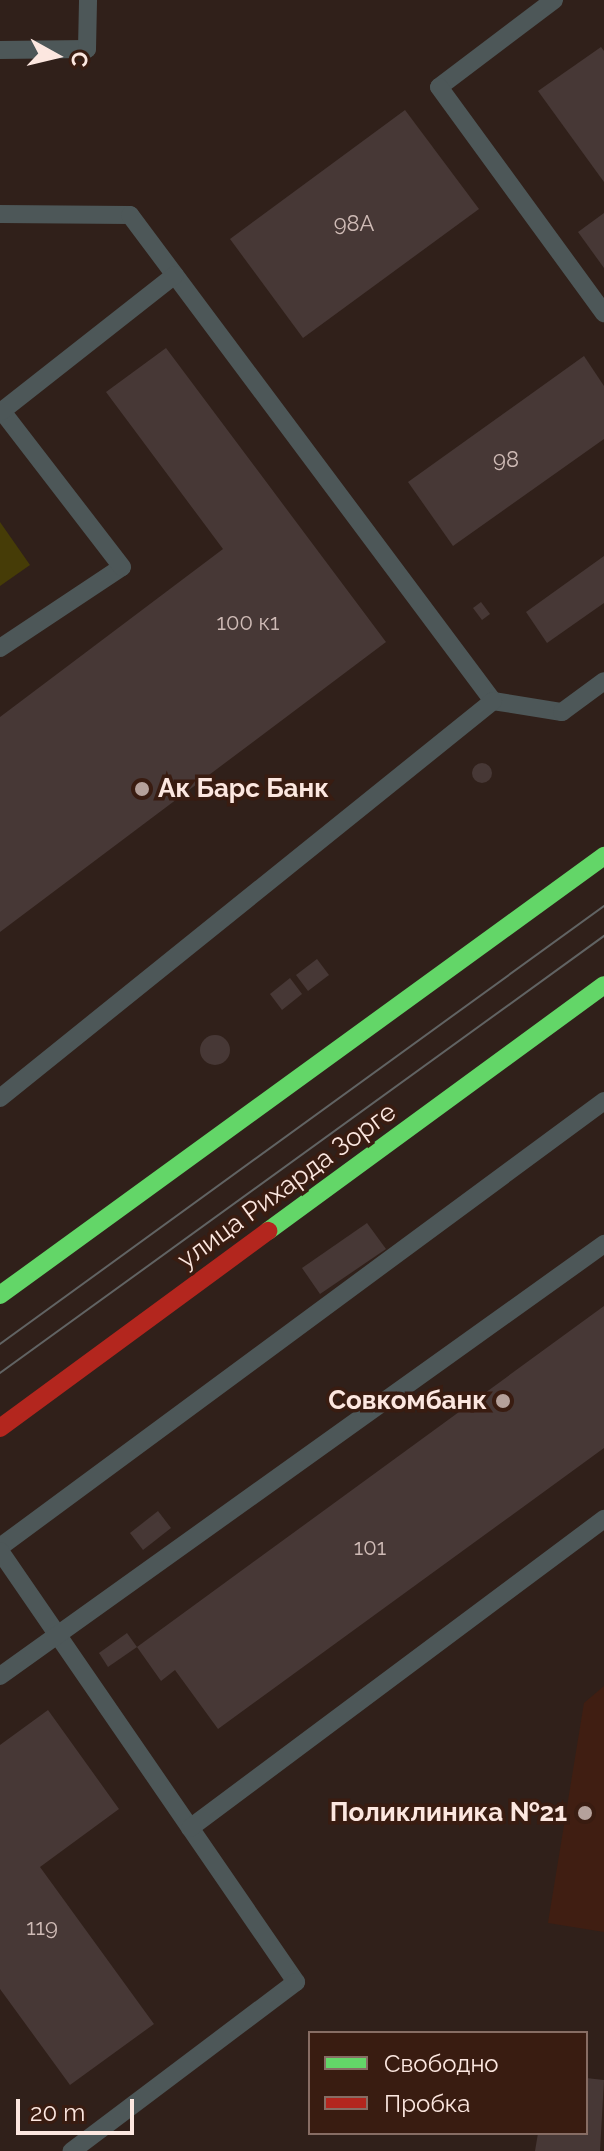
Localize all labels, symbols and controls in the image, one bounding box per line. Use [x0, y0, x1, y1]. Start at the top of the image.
north arrow [16, 16, 96, 96]
text: С [66, 50, 94, 69]
house number: 98А [334, 211, 374, 237]
house number: 98 [493, 447, 519, 473]
house number: 100 к1 [217, 610, 279, 636]
place label: Ак Барс Банк [158, 773, 329, 805]
marker: Ак Барс Банк [133, 780, 151, 798]
street label: улица Рихарда Зорге [172, 1096, 402, 1276]
place label: Совкомбанк [328, 1385, 487, 1417]
marker: Совкомбанк [494, 1392, 512, 1410]
house number: 101 [354, 1535, 386, 1561]
place label: Поликлиника №21 [330, 1797, 567, 1829]
marker: Поликлиника №21 [574, 1802, 596, 1824]
house number: 119 [26, 1915, 58, 1941]
legend [308, 2031, 588, 2135]
text: Свободно [384, 2049, 499, 2078]
scale bar [20, 2083, 138, 2133]
text: Пробка [384, 2089, 470, 2118]
text: 20 m [30, 2098, 85, 2127]

